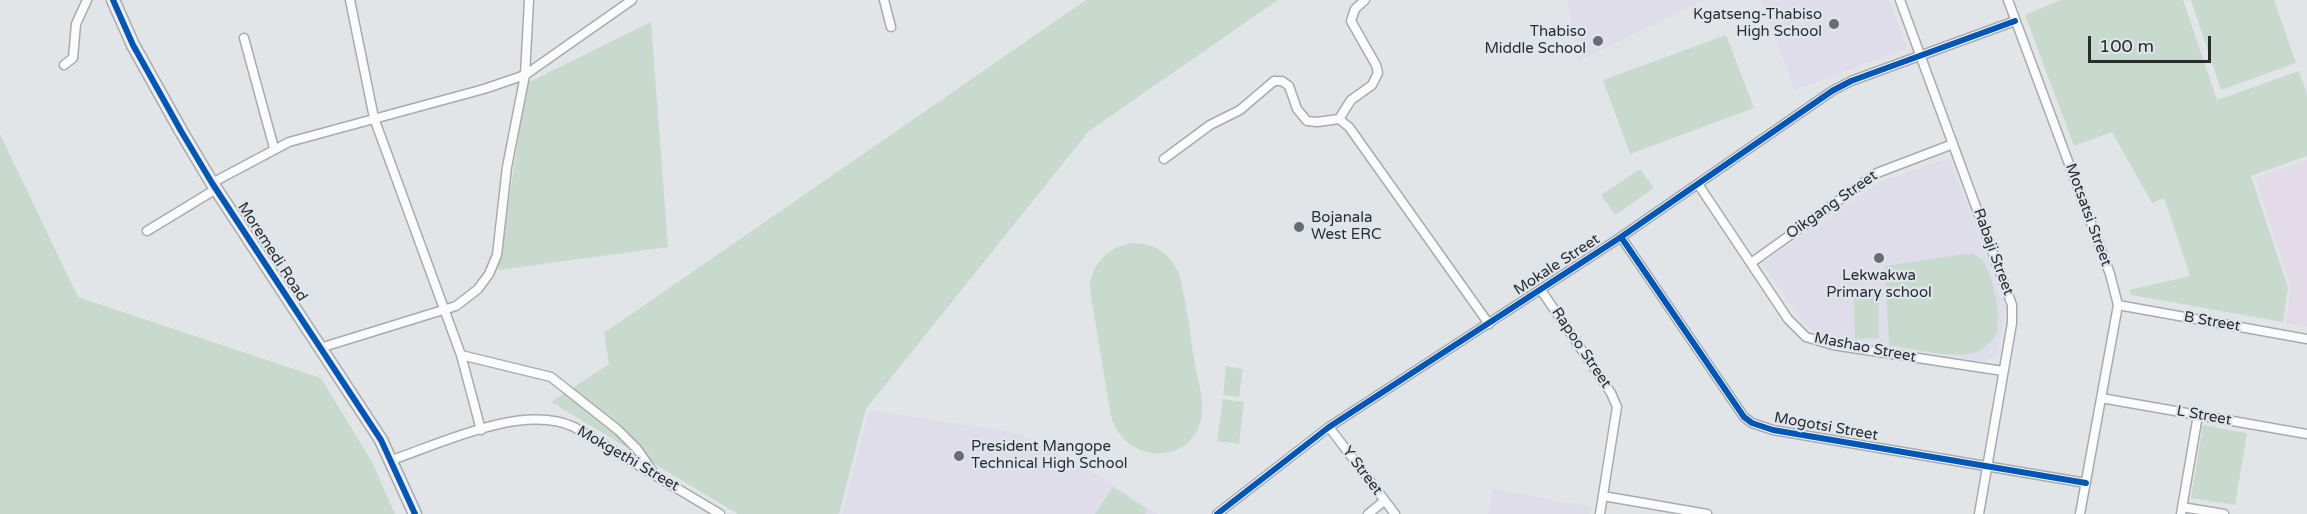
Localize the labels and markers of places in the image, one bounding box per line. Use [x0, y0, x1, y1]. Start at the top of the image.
place label: Kgatseng-Thabiso High School [1693, 6, 1822, 41]
marker: Kgatseng-Thabiso High School [1827, 17, 1841, 31]
place label: Thabiso Middle School [1485, 23, 1586, 58]
marker: Thabiso Middle School [1591, 34, 1605, 48]
place label: Bojanala West ERC [1311, 209, 1381, 244]
marker: Bojanala West ERC [1292, 220, 1306, 234]
marker: Lekwakwa Primary school [1872, 251, 1886, 265]
place label: Lekwakwa Primary school [1826, 267, 1932, 302]
place label: President Mangope Technical High School [971, 438, 1127, 473]
marker: President Mangope Technical High School [952, 449, 966, 463]

